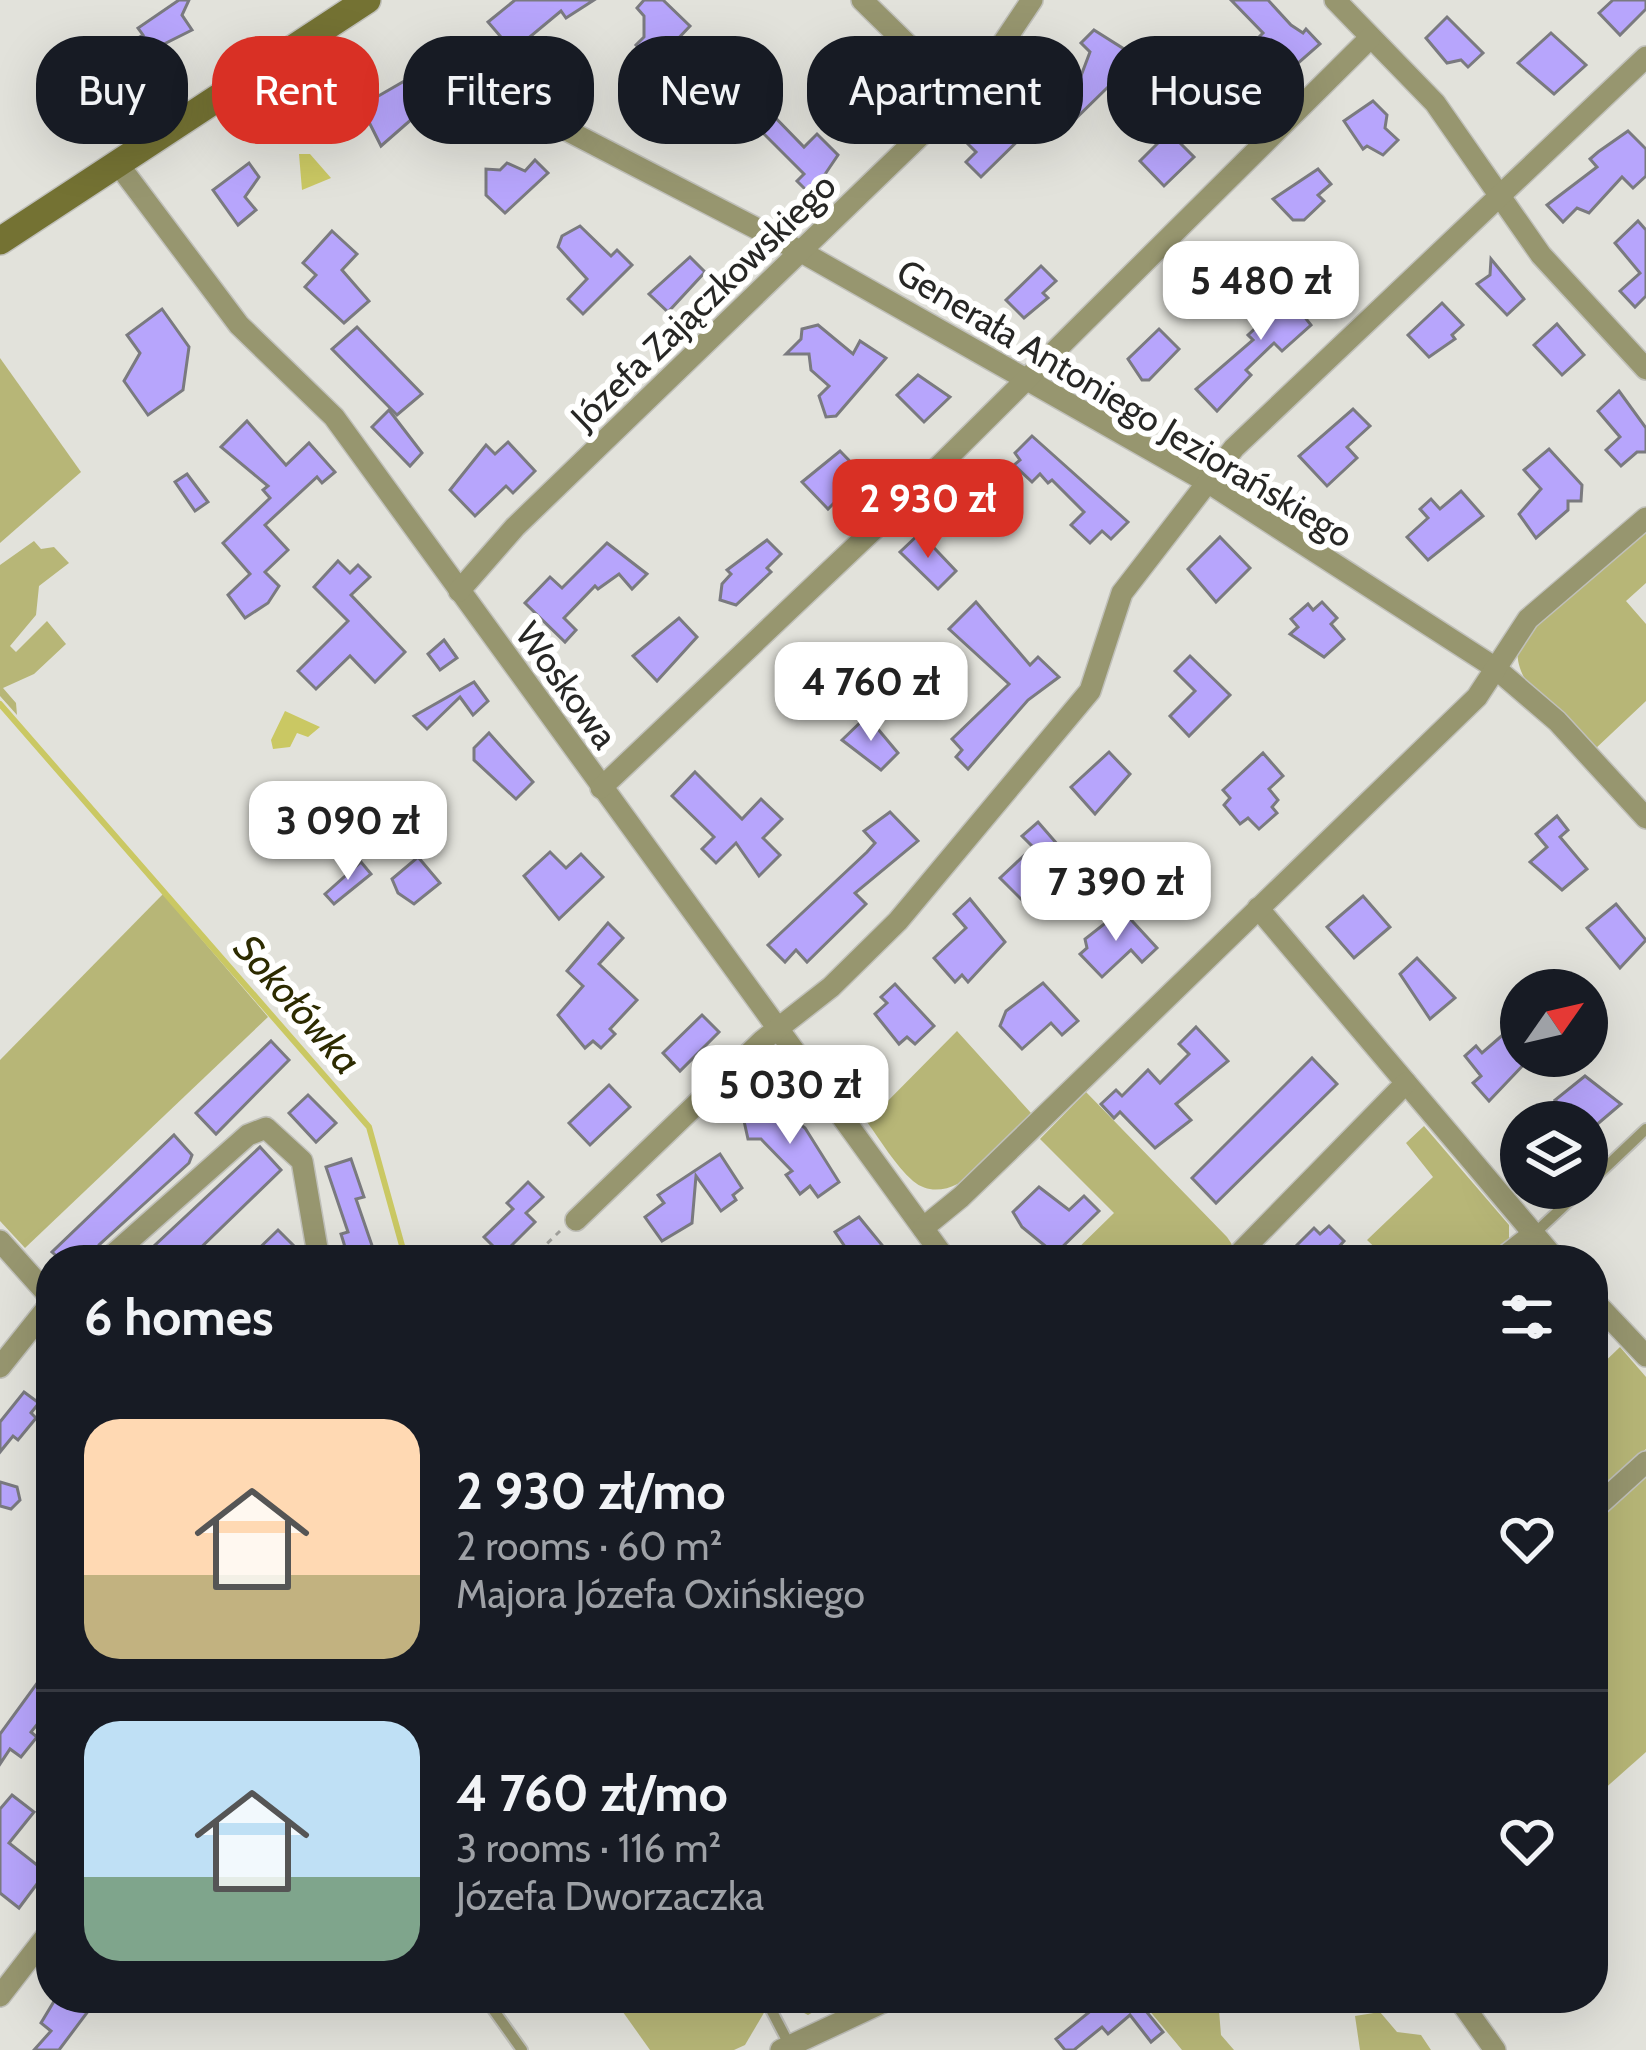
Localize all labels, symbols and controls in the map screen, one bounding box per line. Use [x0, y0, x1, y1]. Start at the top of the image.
chip: Buy [36, 36, 188, 144]
chip: Rent [212, 36, 379, 144]
chip: Filters [403, 36, 594, 144]
chip: New [618, 36, 783, 144]
chip: Apartment [807, 36, 1083, 144]
chip: House [1107, 36, 1304, 144]
street label: Józefa Zajączkowskiego [561, 163, 845, 439]
pin: 5 480 zł [1137, 241, 1385, 343]
street label: Generała Antoniego Jeziorańskiego [889, 249, 1361, 557]
text: 5 480 zł [1190, 256, 1332, 304]
pin: 2 930 zł [804, 459, 1052, 561]
text: 2 930 zł [859, 474, 997, 522]
street label: Woskowa [506, 613, 628, 757]
pin: 4 760 zł [747, 642, 995, 744]
text: 4 760 zł [802, 657, 940, 705]
pin: 3 090 zł [224, 781, 472, 883]
text: 3 090 zł [276, 796, 420, 844]
pin: 7 390 zł [992, 842, 1240, 944]
text: 7 390 zł [1048, 857, 1184, 905]
water label: Sokołówka [224, 924, 372, 1084]
north arrow [1500, 969, 1608, 1077]
map controls [1500, 969, 1608, 1209]
pin: 5 030 zł [666, 1045, 914, 1147]
text: 5 030 zł [718, 1060, 862, 1108]
button: layers [1500, 1101, 1608, 1209]
icon: filters [1494, 1284, 1560, 1350]
text: 6 homes [84, 1286, 273, 1348]
text: 2 930 zł/mo [456, 1460, 726, 1522]
icon: home [180, 1467, 324, 1611]
icon: heart [1494, 1506, 1560, 1572]
text: 2 rooms · 60 m² [456, 1522, 722, 1570]
text: Majora Józefa Oxińskiego [456, 1570, 865, 1618]
text: 4 760 zł/mo [456, 1762, 728, 1824]
icon: home [180, 1769, 324, 1913]
icon: heart [1494, 1808, 1560, 1874]
text: 3 rooms · 116 m² [456, 1824, 721, 1872]
text: Józefa Dworzaczka [456, 1872, 764, 1920]

